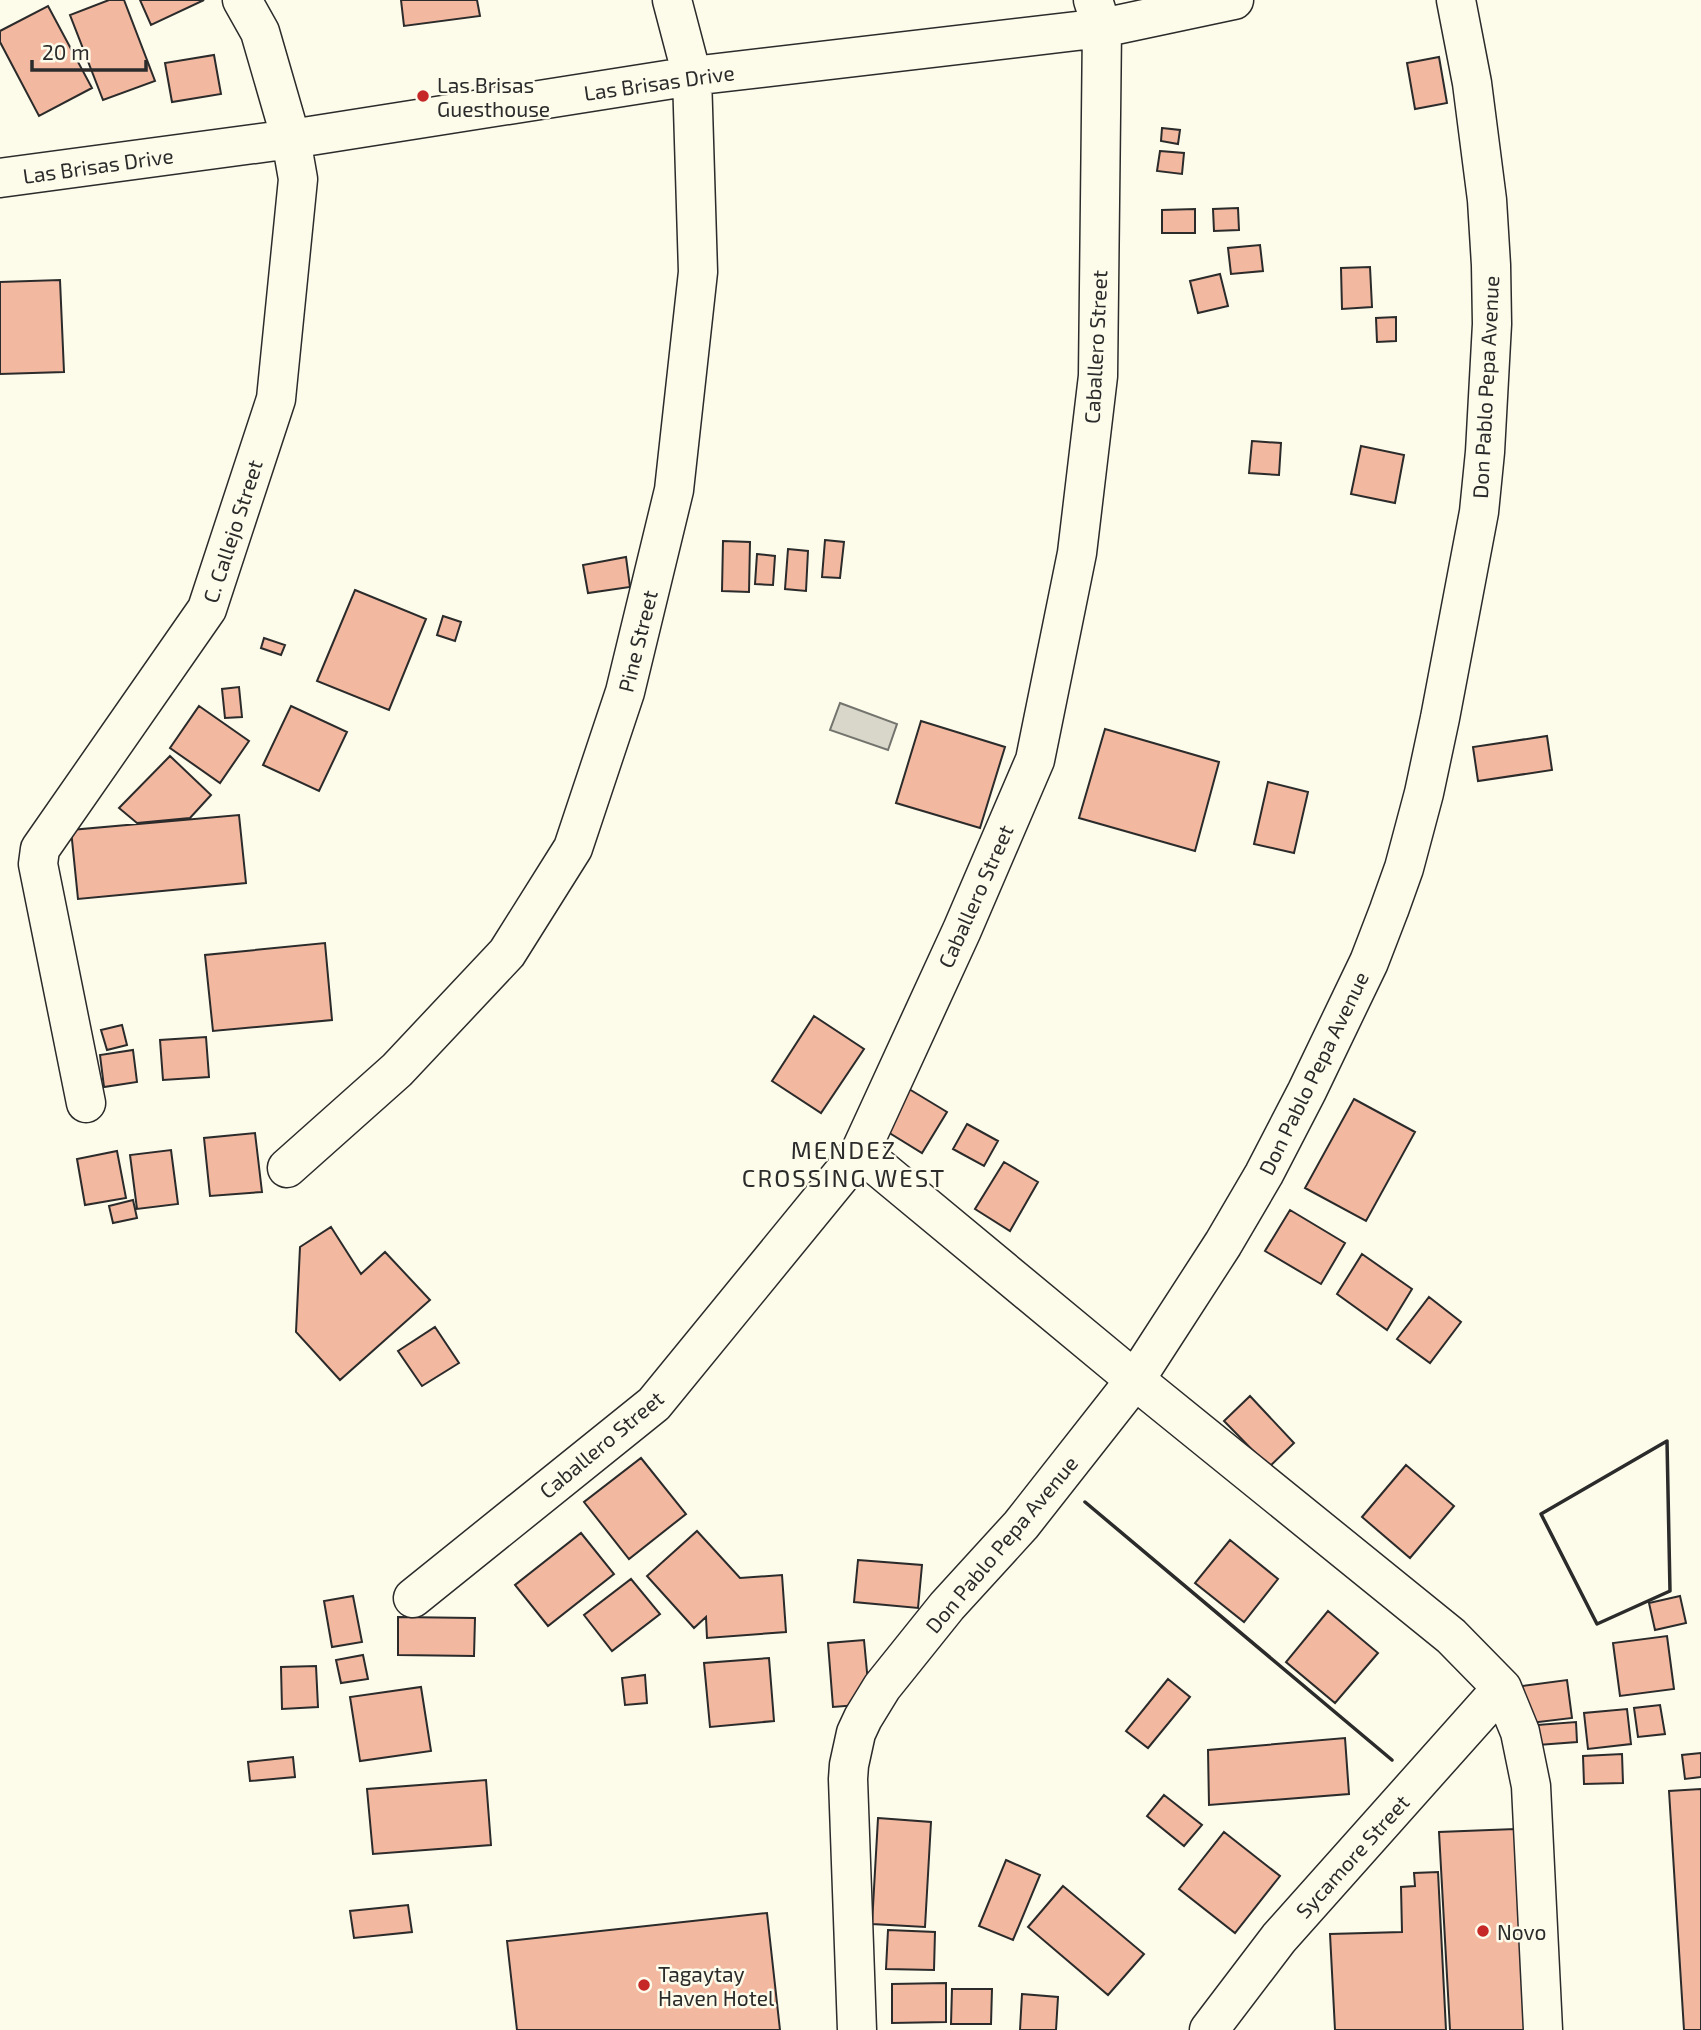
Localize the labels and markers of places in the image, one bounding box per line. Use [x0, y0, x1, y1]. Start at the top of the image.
place label: Las Brisas Guesthouse [437, 72, 550, 121]
marker: Las Brisas Guesthouse [415, 88, 431, 104]
place label: Novo [1497, 1919, 1547, 1944]
marker: Novo [1475, 1923, 1491, 1939]
place label: Tagaytay Haven Hotel [658, 1961, 775, 2010]
marker: Tagaytay Haven Hotel [636, 1977, 652, 1993]

